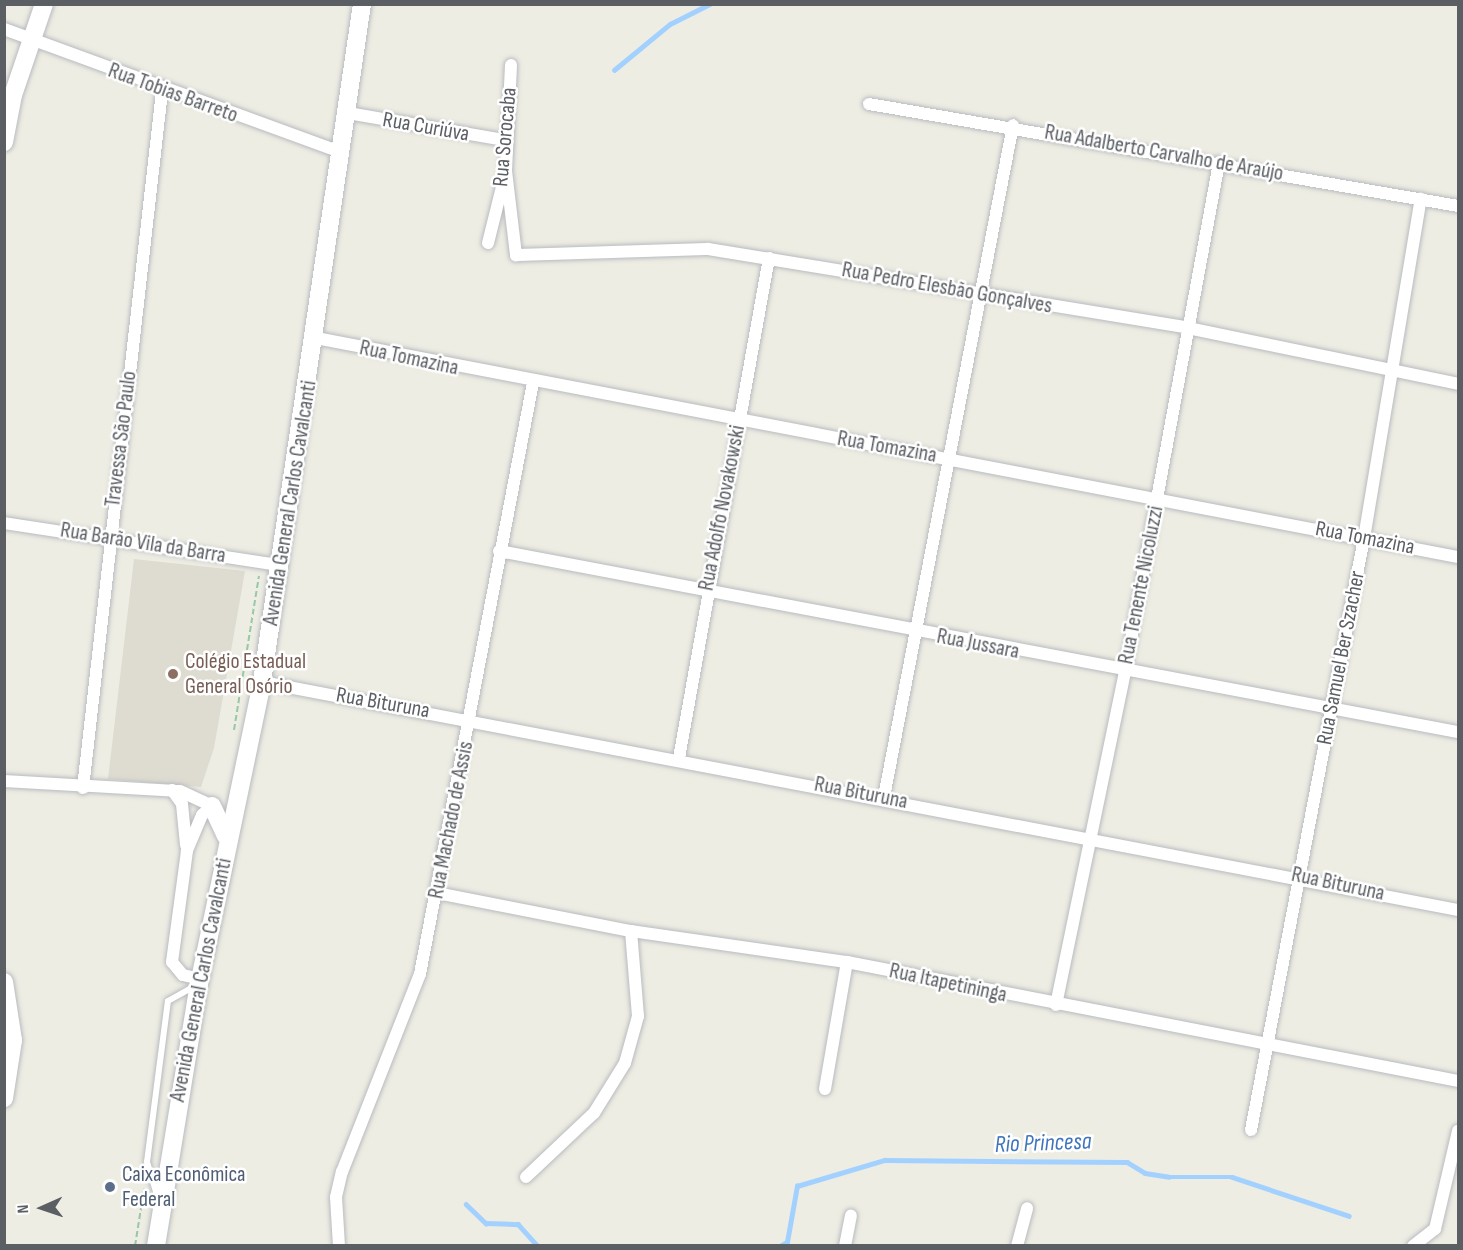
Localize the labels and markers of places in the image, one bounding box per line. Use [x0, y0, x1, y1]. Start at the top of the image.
place label: Colégio Estadual General Osório [185, 648, 306, 700]
marker: Colégio Estadual General Osório [166, 667, 180, 681]
place label: Caixa Econômica Federal [122, 1161, 245, 1212]
marker: Caixa Econômica Federal [103, 1180, 117, 1194]

